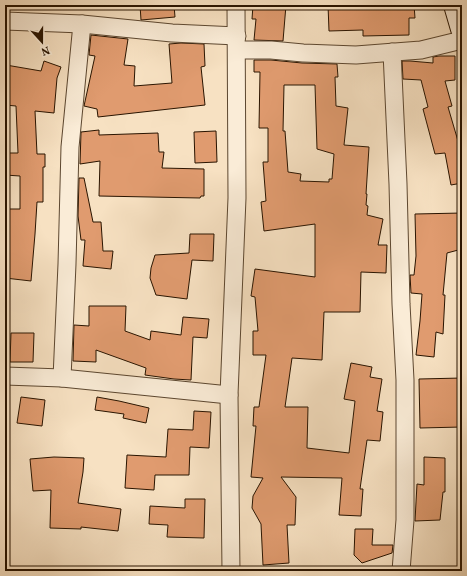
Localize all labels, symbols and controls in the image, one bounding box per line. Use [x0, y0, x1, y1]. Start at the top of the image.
north arrow [22, 22, 62, 62]
text: N [39, 42, 51, 58]

